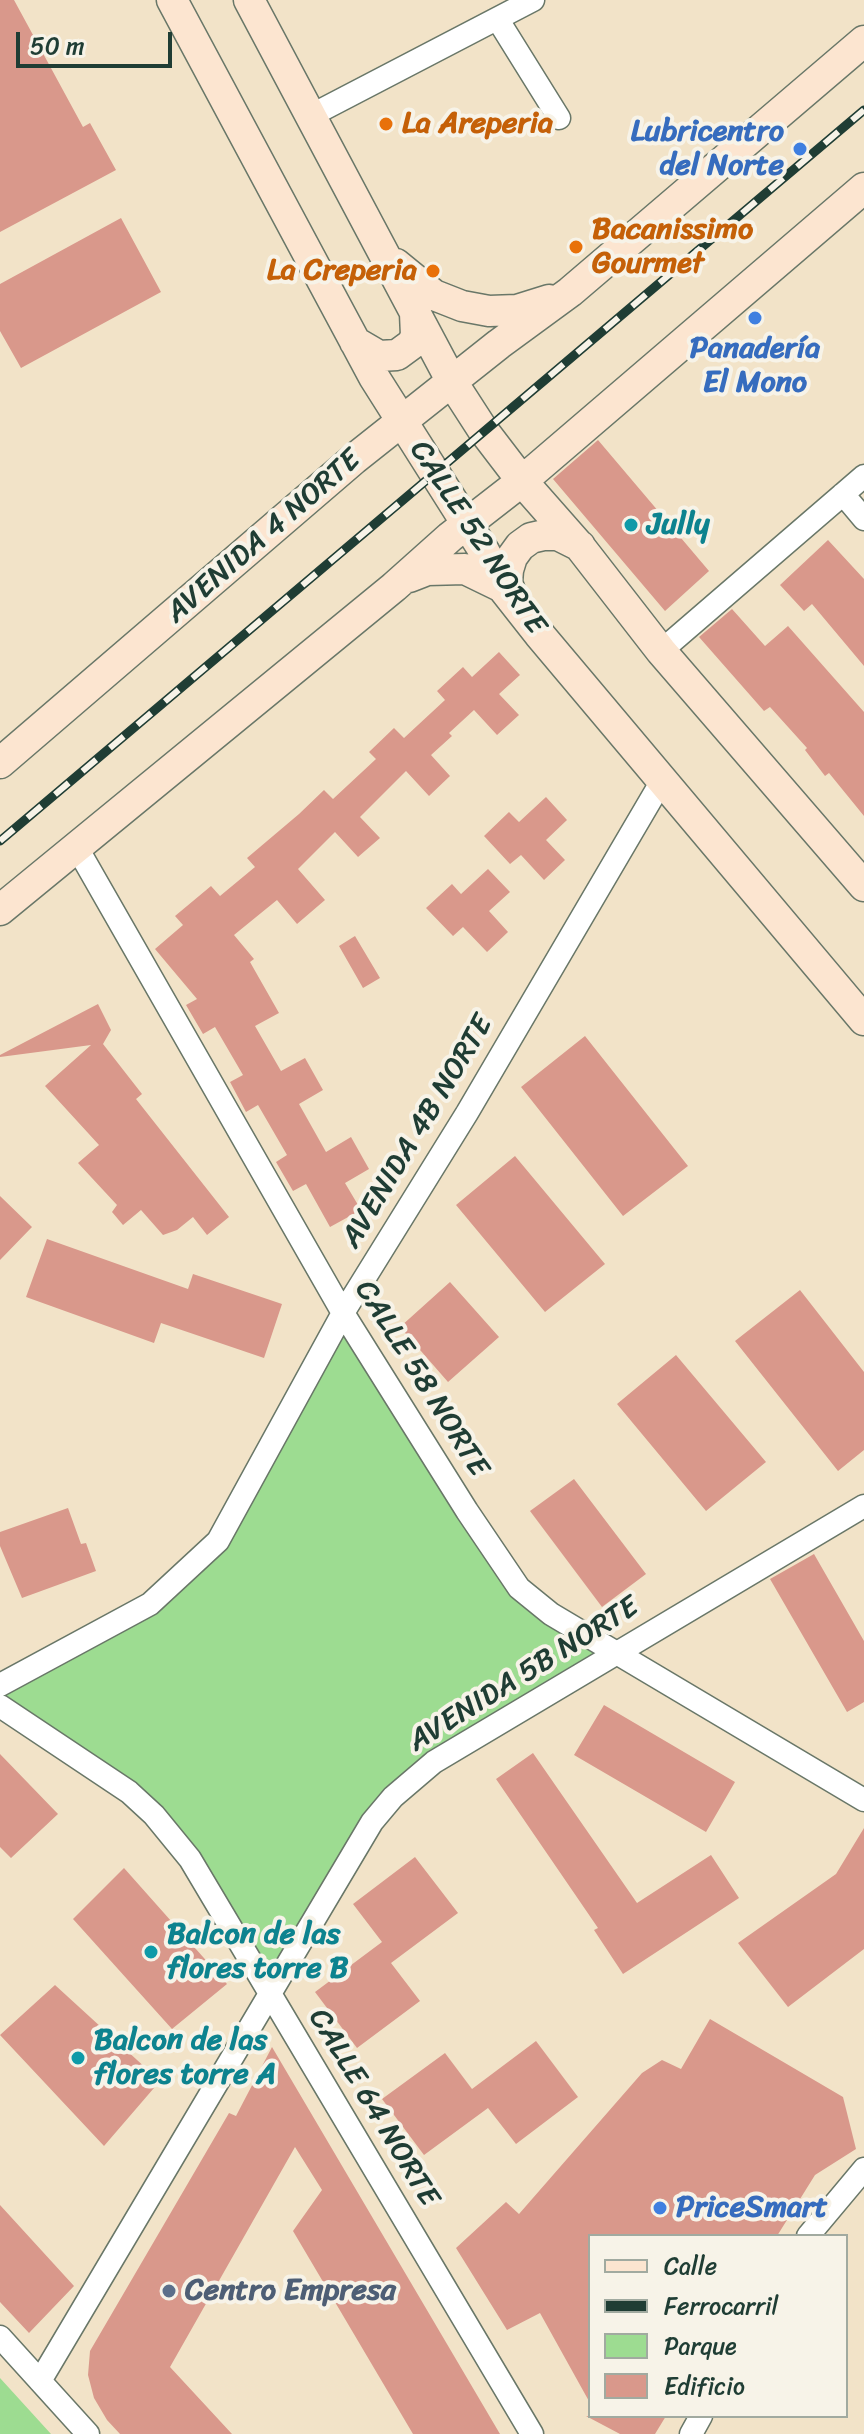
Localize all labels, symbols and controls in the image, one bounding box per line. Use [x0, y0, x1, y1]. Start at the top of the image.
scale bar [20, 16, 176, 66]
text: 50 m [30, 25, 85, 67]
place label: La Areperia [402, 106, 553, 142]
place label: Lubricentro del Norte [631, 114, 784, 184]
marker: La Areperia [377, 115, 395, 133]
marker: Lubricentro del Norte [791, 140, 809, 158]
place label: Bacanissimo Gourmet [592, 212, 753, 282]
marker: Bacanissimo Gourmet [567, 238, 585, 256]
place label: La Creperia [267, 253, 417, 289]
marker: La Creperia [424, 262, 442, 280]
marker: Panadería El Mono [746, 309, 764, 327]
place label: Panadería El Mono [690, 331, 820, 402]
street label: CALLE 52 NORTE [401, 434, 553, 642]
street label: AVENIDA 4 NORTE [159, 443, 369, 631]
place label: Jully [647, 507, 710, 543]
marker: Jully [622, 516, 640, 534]
street label: AVENIDA 4B NORTE [334, 1009, 502, 1255]
street label: CALLE 58 NORTE [346, 1274, 496, 1484]
street label: AVENIDA 5B NORTE [402, 1590, 646, 1760]
place label: Balcon de las flores torre B [167, 1917, 348, 1988]
marker: Balcon de las flores torre B [142, 1943, 160, 1961]
street label: CALLE 64 NORTE [300, 2003, 446, 2213]
place label: Balcon de las flores torre A [94, 2023, 276, 2094]
marker: Balcon de las flores torre A [69, 2049, 87, 2067]
place label: PriceSmart [676, 2190, 828, 2226]
marker: PriceSmart [651, 2199, 669, 2217]
legend [588, 2234, 848, 2418]
text: Calle [664, 2245, 717, 2287]
place label: Centro Empresa [185, 2273, 396, 2309]
marker: Centro Empresa [160, 2282, 178, 2300]
text: Ferrocarril [664, 2285, 778, 2327]
text: Parque [664, 2325, 737, 2367]
text: Edificio [664, 2365, 745, 2407]

